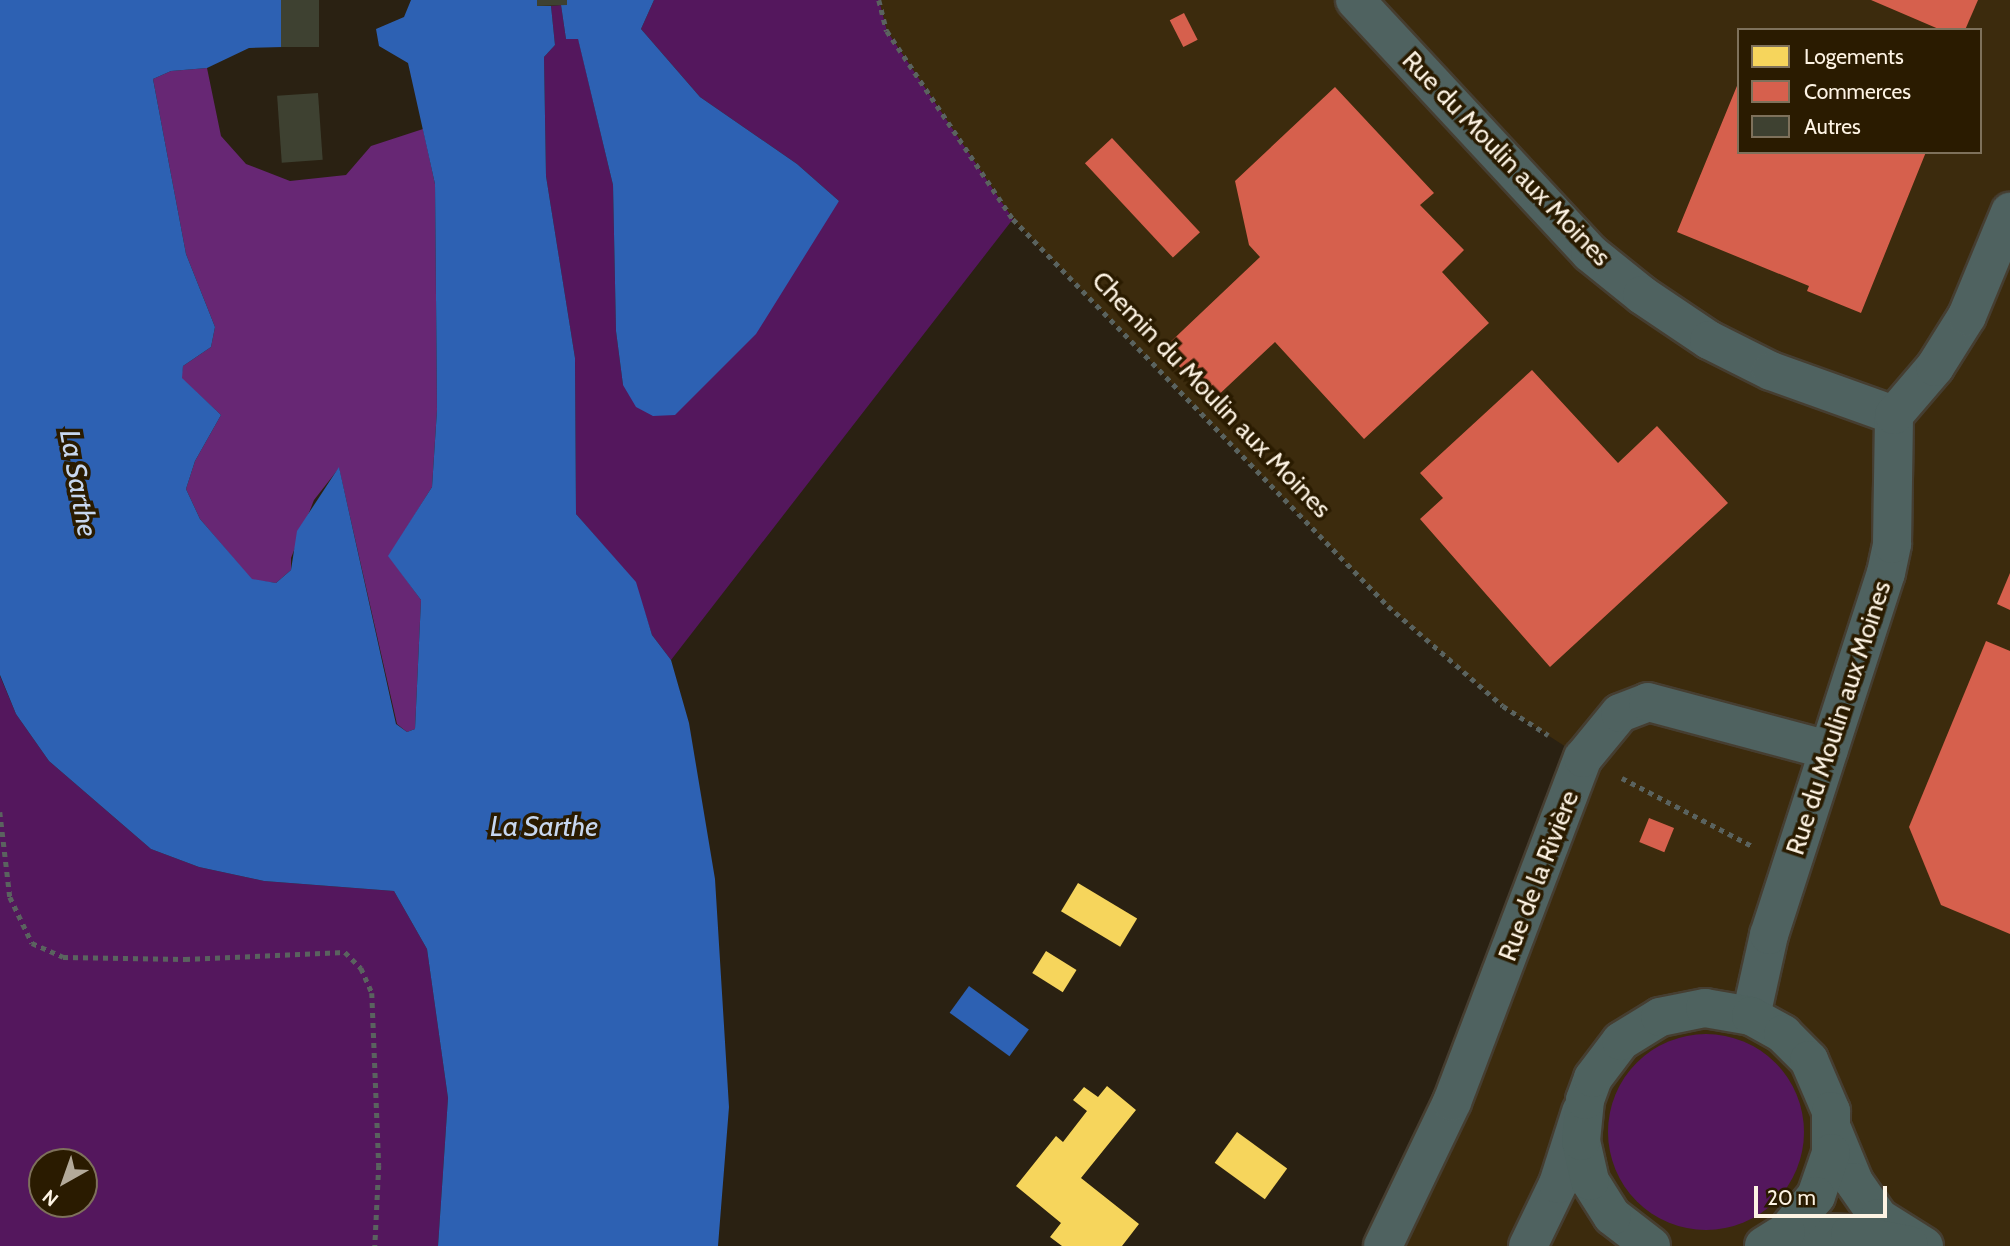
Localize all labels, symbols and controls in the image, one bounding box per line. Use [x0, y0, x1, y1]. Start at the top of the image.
legend [1737, 28, 1982, 154]
text: Logements [1804, 44, 1904, 69]
street label: Rue du Moulin aux Moines [1395, 45, 1617, 273]
text: Commerces [1804, 79, 1911, 104]
text: Autres [1804, 114, 1861, 139]
street label: Chemin du Moulin aux Moines [1085, 265, 1337, 525]
water label: La Sarthe [53, 427, 105, 539]
street label: Rue du Moulin aux Moines [1780, 577, 1898, 859]
street label: Rue de la Rivière [1492, 786, 1586, 966]
water label: La Sarthe [490, 809, 598, 843]
north arrow [28, 1148, 98, 1218]
scale bar [1758, 1172, 1891, 1216]
text: N [38, 1185, 63, 1211]
text: 20 m [1767, 1185, 1816, 1210]

